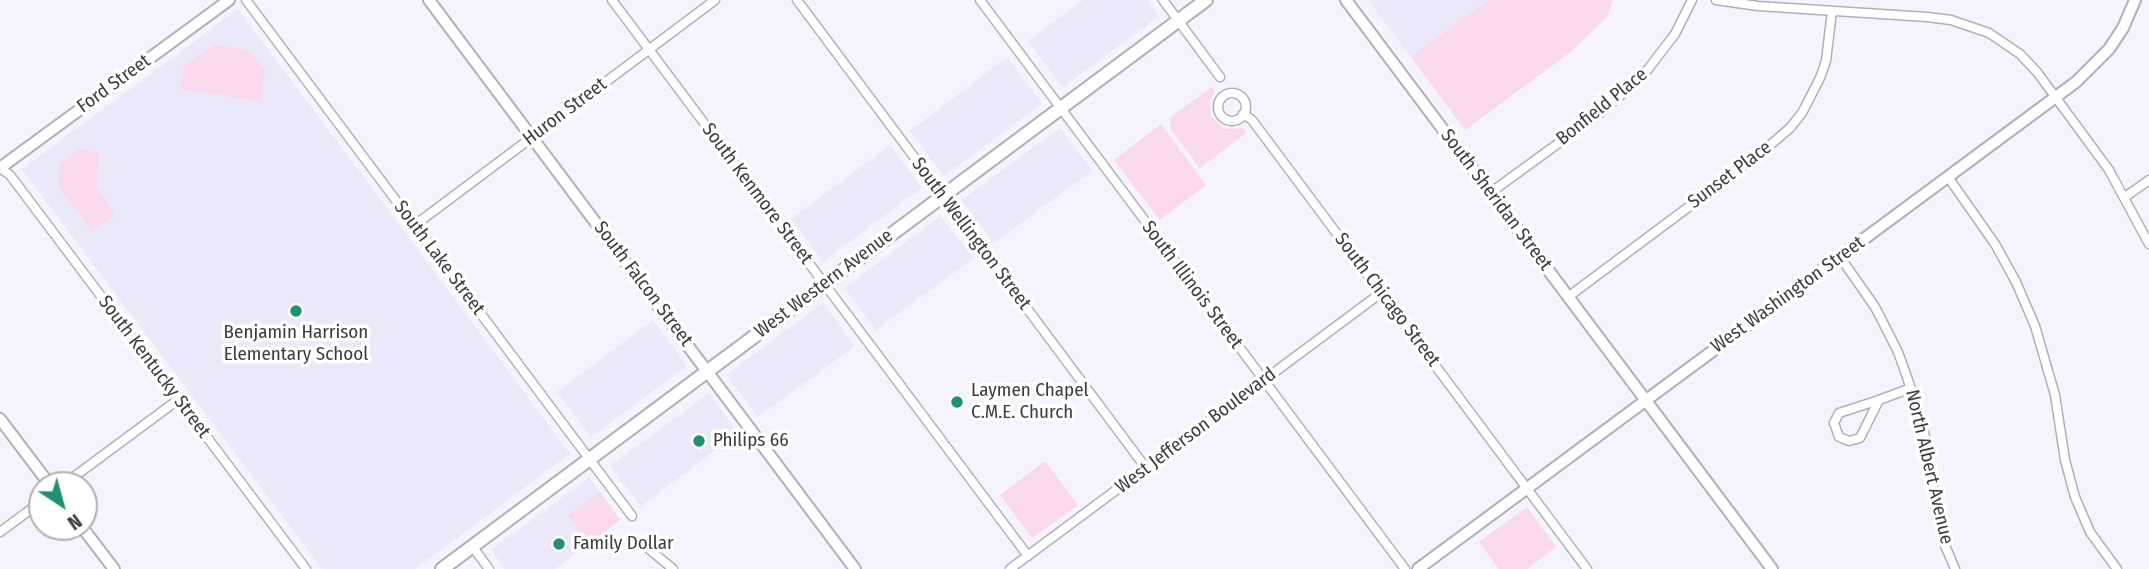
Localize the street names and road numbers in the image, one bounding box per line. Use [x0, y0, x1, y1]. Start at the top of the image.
street label: Ford Street [73, 50, 155, 118]
street label: Bonfield Place [1552, 63, 1652, 151]
street label: Huron Street [519, 73, 611, 151]
street label: South Kenmore Street [697, 119, 817, 269]
street label: South Sheridan Street [1435, 125, 1557, 275]
street label: Sunset Place [1684, 136, 1776, 214]
street label: South Wellington Street [906, 154, 1036, 314]
street label: South Lake Street [389, 196, 489, 320]
street label: South Falcon Street [589, 217, 697, 351]
street label: South Illinois Street [1137, 217, 1247, 353]
street label: West Western Avenue [750, 225, 898, 343]
street label: South Chicago Street [1329, 229, 1445, 371]
street label: West Washington Street [1707, 232, 1869, 358]
street label: South Kentucky Street [93, 291, 215, 443]
street label: West Jefferson Boulevard [1111, 363, 1281, 499]
street label: North Albert Avenue [1900, 388, 1958, 546]

